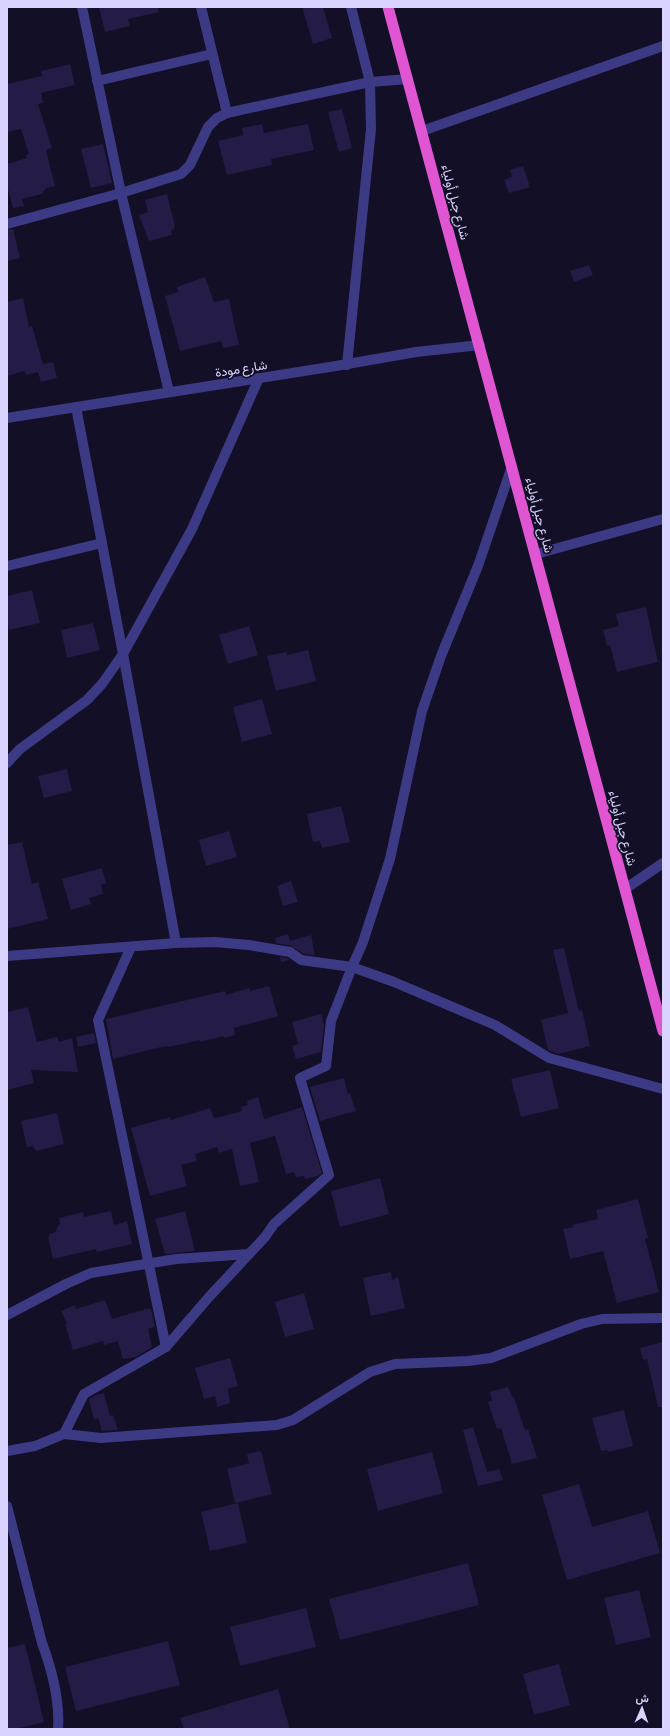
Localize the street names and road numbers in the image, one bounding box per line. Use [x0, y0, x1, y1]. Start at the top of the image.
street label: شارع جبل أولياء [436, 163, 473, 242]
street label: شارع مودة [214, 357, 269, 382]
street label: شارع جبل أولياء [520, 476, 557, 555]
street label: شارع جبل أولياء [603, 789, 640, 868]

